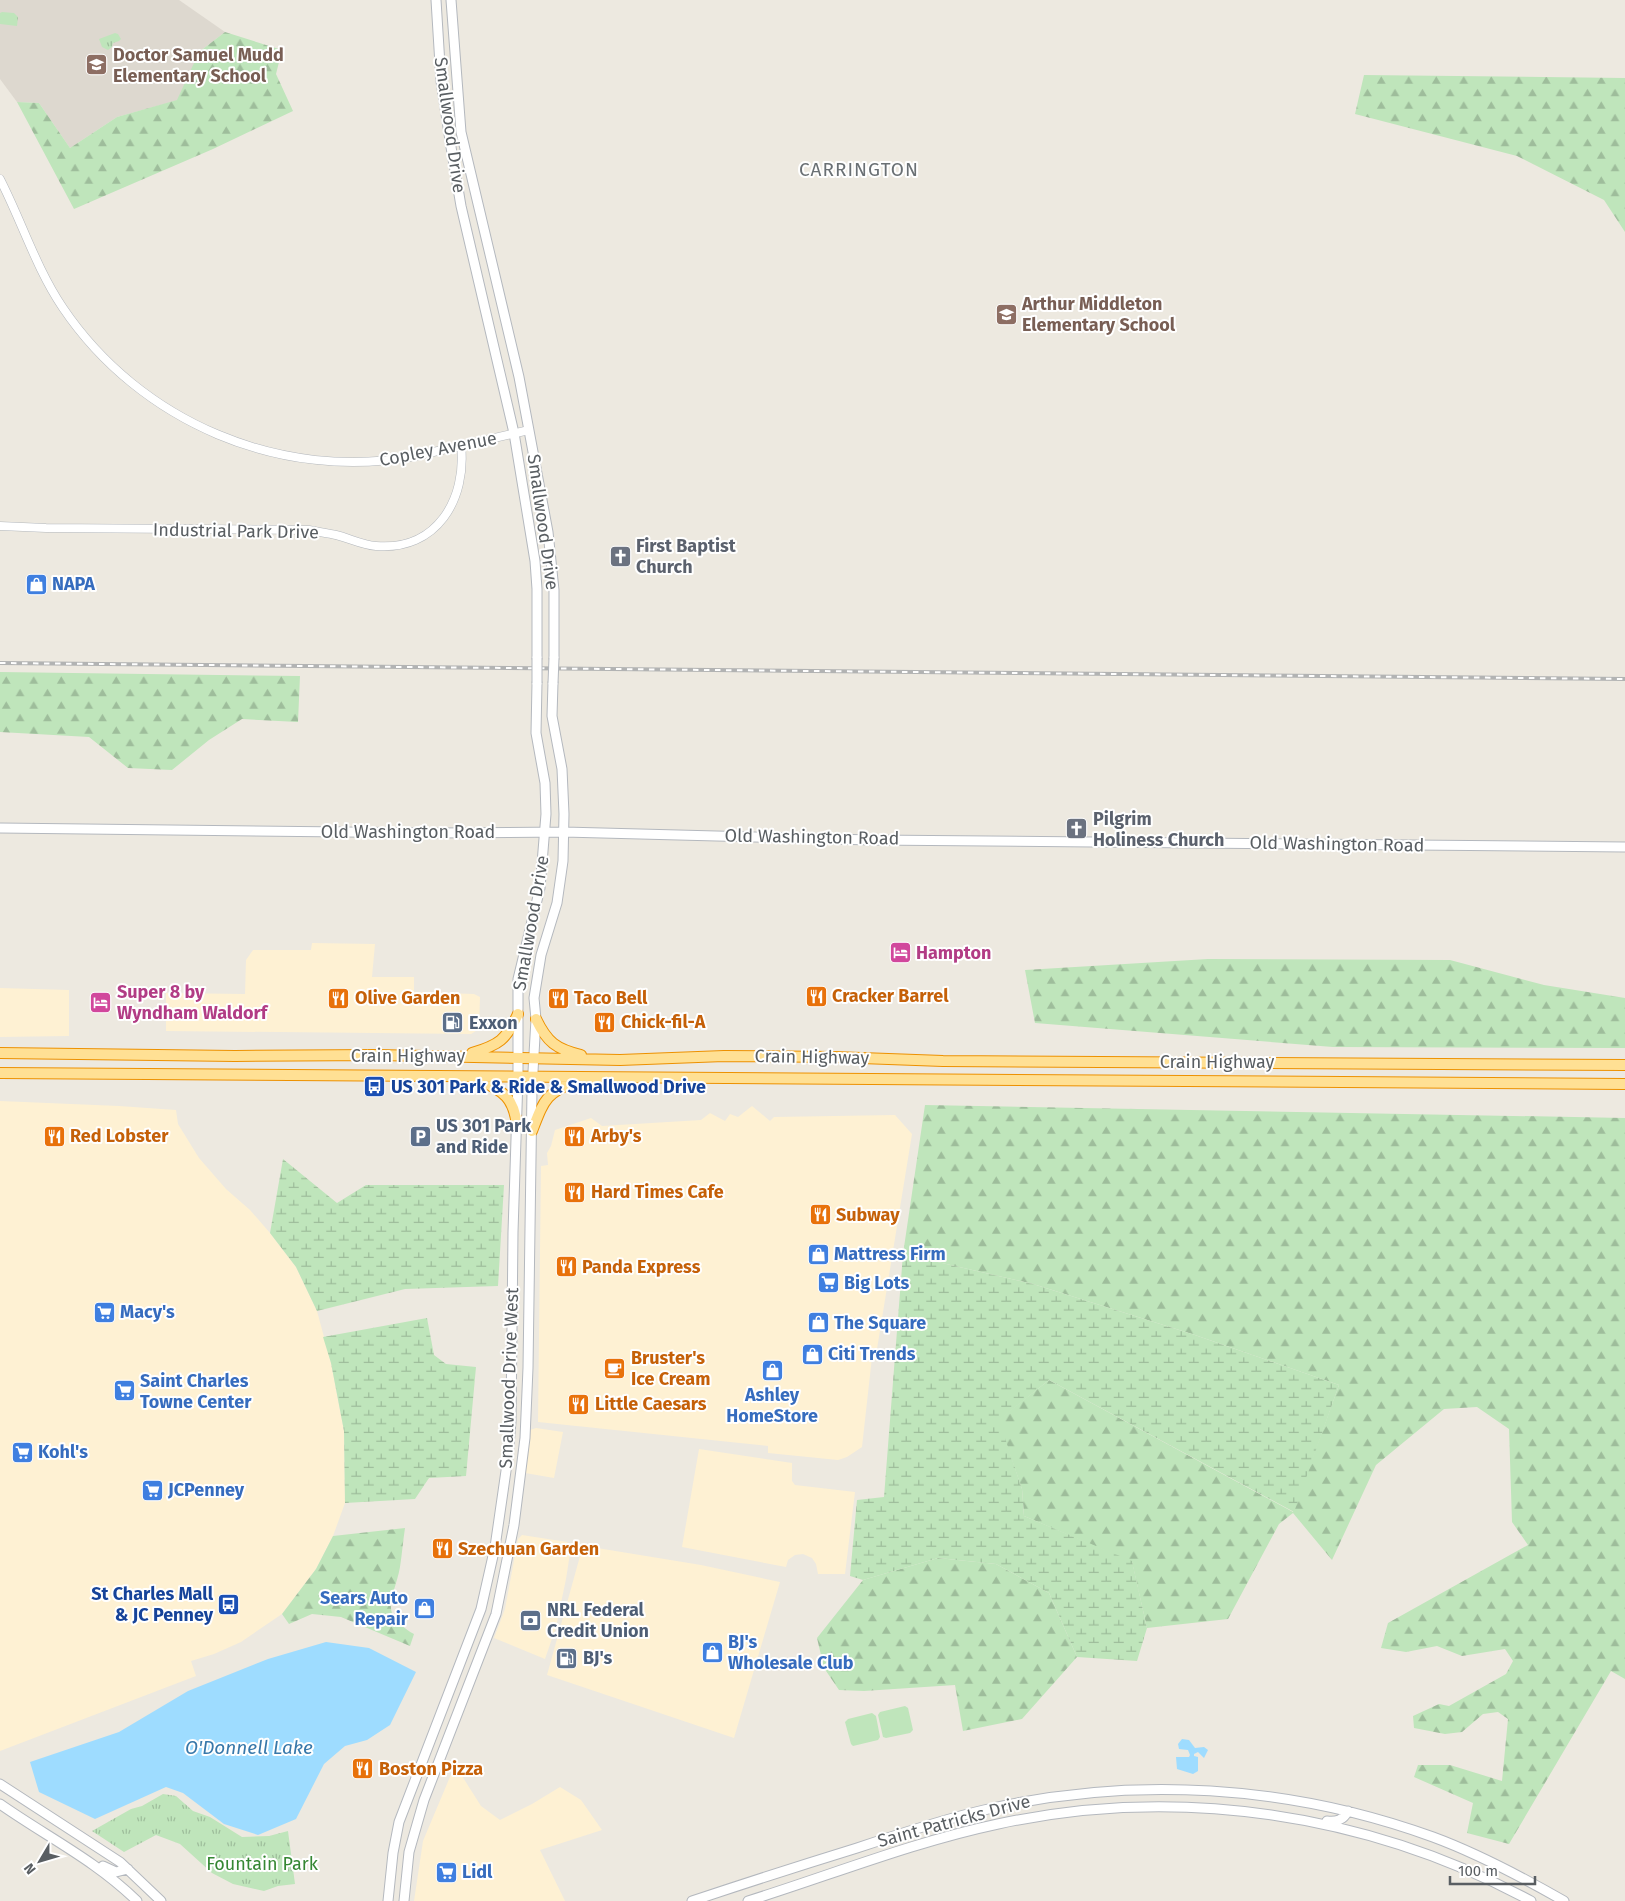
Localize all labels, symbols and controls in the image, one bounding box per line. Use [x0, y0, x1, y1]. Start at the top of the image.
place label: Doctor Samuel Mudd Elementary School [113, 44, 284, 87]
school or university icon: Doctor Samuel Mudd Elementary School [85, 53, 109, 77]
street label: Smallwood Drive [430, 56, 470, 194]
district label: CARRINGTON [799, 158, 919, 181]
place label: Arthur Middleton Elementary School [1021, 293, 1176, 336]
school or university icon: Arthur Middleton Elementary School [994, 302, 1018, 326]
street label: Copley Avenue [377, 427, 499, 471]
street label: Smallwood Drive [523, 453, 563, 591]
street label: Industrial Park Drive [153, 519, 319, 543]
place label: First Baptist Church [636, 535, 737, 578]
church icon: First Baptist Church [608, 544, 632, 568]
shop icon: NAPA [24, 572, 48, 596]
place label: NAPA [52, 573, 95, 595]
place label: Pilgrim Holiness Church [1093, 808, 1224, 851]
church icon: Pilgrim Holiness Church [1065, 817, 1089, 841]
street label: Old Washington Road [321, 821, 495, 843]
street label: Old Washington Road [725, 824, 899, 850]
street label: Old Washington Road [1250, 831, 1424, 857]
street label: Smallwood Drive [508, 854, 554, 992]
hotel icon: Hampton [888, 941, 912, 965]
place label: Hampton [916, 942, 991, 964]
place label: Super 8 by Wyndham Waldorf [117, 981, 269, 1024]
restaurant icon: Cracker Barrel [804, 984, 828, 1008]
place label: Cracker Barrel [832, 985, 949, 1007]
restaurant icon: Olive Garden [327, 986, 351, 1010]
restaurant icon: Taco Bell [546, 986, 570, 1010]
place label: Olive Garden [355, 987, 460, 1009]
place label: Taco Bell [574, 987, 648, 1009]
hotel icon: Super 8 by Wyndham Waldorf [89, 990, 113, 1014]
restaurant icon: Chick-fil-A [593, 1010, 617, 1034]
fuel station icon: Exxon [441, 1011, 465, 1035]
place label: Chick-fil-A [621, 1011, 706, 1033]
place label: Exxon [469, 1012, 518, 1034]
street label: Crain Highway [351, 1045, 465, 1067]
street label: Crain Highway [755, 1045, 870, 1069]
street label: Crain Highway [1160, 1051, 1274, 1073]
bus stop icon: US 301 Park & Ride & Smallwood Drive [363, 1075, 387, 1099]
place label: US 301 Park & Ride & Smallwood Drive [391, 1076, 706, 1098]
place label: US 301 Park and Ride [436, 1115, 532, 1158]
restaurant icon: Red Lobster [42, 1124, 66, 1148]
parking icon: US 301 Park and Ride [408, 1124, 432, 1148]
restaurant icon: Arby's [563, 1124, 587, 1148]
place label: Red Lobster [70, 1125, 169, 1147]
place label: Arby's [590, 1125, 642, 1147]
restaurant icon: Hard Times Cafe [563, 1180, 587, 1204]
place label: Hard Times Cafe [591, 1181, 724, 1203]
restaurant icon: Subway [808, 1203, 832, 1227]
place label: Subway [836, 1204, 900, 1226]
shop icon: Mattress Firm [806, 1242, 830, 1266]
place label: Mattress Firm [834, 1243, 946, 1265]
restaurant icon: Panda Express [554, 1255, 578, 1279]
place label: Panda Express [582, 1256, 701, 1278]
supermarket icon: Big Lots [816, 1271, 840, 1295]
place label: Big Lots [844, 1272, 910, 1294]
street label: Smallwood Drive West [495, 1287, 523, 1469]
supermarket icon: Macy's [92, 1300, 116, 1324]
place label: Macy's [120, 1301, 175, 1323]
shop icon: The Square [806, 1311, 830, 1335]
place label: The Square [834, 1312, 926, 1334]
shop icon: Citi Trends [800, 1342, 824, 1366]
place label: Citi Trends [828, 1343, 916, 1365]
place label: Bruster's Ice Cream [631, 1347, 710, 1390]
cafe icon: Bruster's Ice Cream [603, 1356, 627, 1380]
shop icon: Ashley HomeStore [760, 1358, 784, 1382]
place label: Saint Charles Towne Center [140, 1370, 252, 1413]
supermarket icon: Saint Charles Towne Center [112, 1379, 136, 1403]
place label: Ashley HomeStore [726, 1384, 818, 1427]
restaurant icon: Little Caesars [567, 1392, 591, 1416]
place label: Little Caesars [595, 1393, 707, 1415]
supermarket icon: Kohl's [10, 1440, 34, 1464]
place label: Kohl's [38, 1441, 88, 1463]
supermarket icon: JCPenney [140, 1478, 164, 1502]
place label: JCPenney [167, 1479, 245, 1501]
restaurant icon: Szechuan Garden [430, 1537, 454, 1561]
place label: Szechuan Garden [458, 1538, 599, 1560]
place label: St Charles Mall & JC Penney [91, 1583, 214, 1626]
place label: Sears Auto Repair [320, 1587, 409, 1630]
bus stop icon: St Charles Mall & JC Penney [217, 1592, 241, 1616]
shop icon: Sears Auto Repair [412, 1596, 436, 1620]
place label: NRL Federal Credit Union [547, 1599, 649, 1642]
bank icon: NRL Federal Credit Union [519, 1608, 543, 1632]
place label: BJ's Wholesale Club [728, 1631, 854, 1674]
shop icon: BJ's Wholesale Club [700, 1640, 724, 1664]
fuel station icon: BJ's [555, 1646, 579, 1670]
place label: BJ's [583, 1647, 613, 1669]
water label: O'Donnell Lake [185, 1736, 313, 1759]
restaurant icon: Boston Pizza [351, 1757, 375, 1781]
place label: Boston Pizza [379, 1758, 483, 1780]
street label: Saint Patricks Drive [875, 1790, 1033, 1852]
north arrow [15, 1836, 65, 1886]
park label: Fountain Park [206, 1853, 319, 1875]
scale bar [1450, 1854, 1535, 1886]
text: N [21, 1860, 40, 1878]
supermarket icon: Lidl [434, 1860, 458, 1884]
place label: Lidl [462, 1861, 493, 1883]
text: 100 m [1458, 1862, 1498, 1880]

